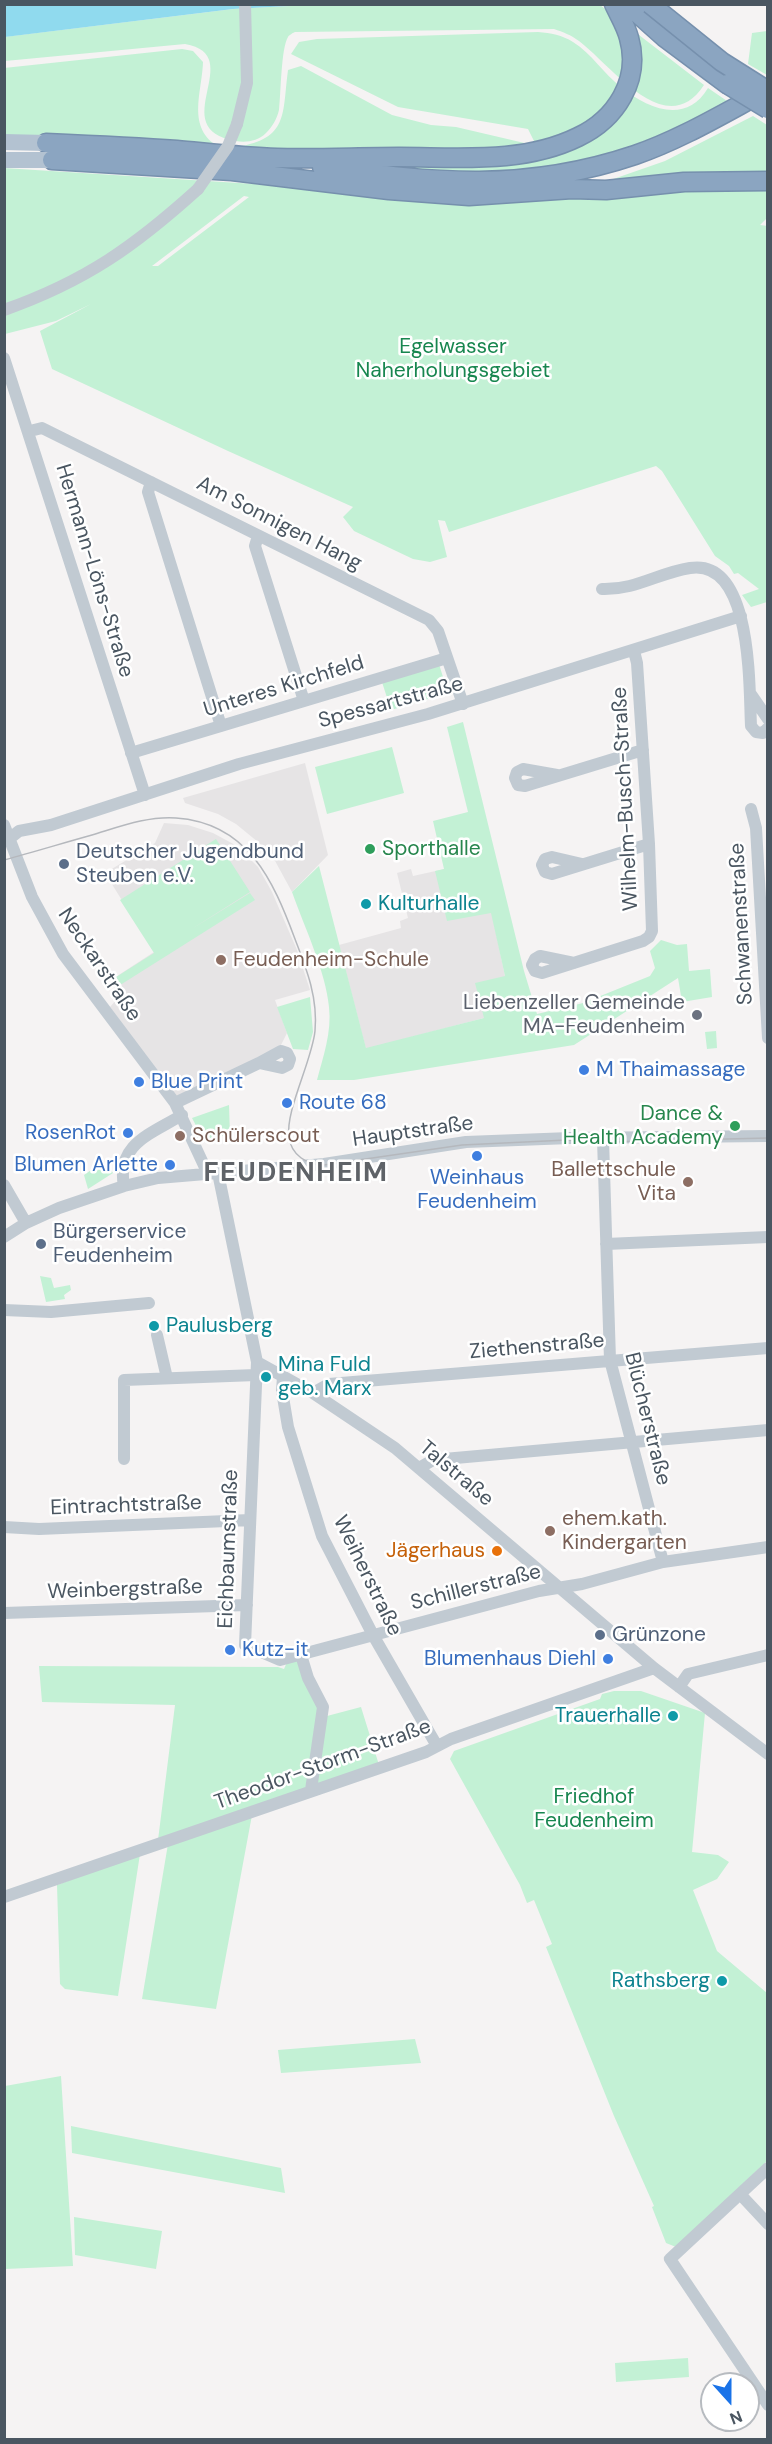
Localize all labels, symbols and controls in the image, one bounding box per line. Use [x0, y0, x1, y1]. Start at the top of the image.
park label: Egelwasser Naherholungsgebiet [356, 334, 550, 384]
street label: Hermann-Löns-Straße [50, 461, 138, 681]
street label: Am Sonnigen Hang [192, 471, 366, 577]
street label: Unteres Kirchfeld [201, 651, 367, 723]
street label: Spessartstraße [316, 672, 466, 734]
street label: Wilhelm-Busch-Straße [608, 686, 644, 912]
place label: Sporthalle [382, 836, 481, 862]
place label: Deutscher Jugendbund Steuben e.V. [76, 839, 304, 889]
marker: Sporthalle [363, 842, 377, 856]
street label: Schwanenstraße [725, 842, 759, 1006]
marker: Deutscher Jugendbund Steuben e.V. [57, 857, 71, 871]
place label: Kulturhalle [378, 891, 479, 917]
marker: Kulturhalle [359, 897, 373, 911]
street label: Neckarstraße [52, 904, 146, 1026]
place label: Feudenheim-Schule [233, 947, 429, 973]
marker: Feudenheim-Schule [214, 953, 228, 967]
place label: Liebenzeller Gemeinde MA-Feudenheim [463, 990, 685, 1040]
marker: Liebenzeller Gemeinde MA-Feudenheim [690, 1008, 704, 1022]
place label: M Thaimassage [596, 1057, 745, 1083]
marker: M Thaimassage [577, 1063, 591, 1077]
place label: Blue Print [151, 1069, 243, 1095]
marker: Blue Print [132, 1075, 146, 1089]
place label: Route 68 [299, 1090, 387, 1116]
marker: Route 68 [280, 1096, 294, 1110]
place label: Dance & Health Academy [563, 1101, 723, 1151]
street label: Hauptstraße [351, 1111, 475, 1153]
marker: Dance & Health Academy [728, 1119, 742, 1133]
place label: RosenRot [25, 1120, 116, 1146]
place label: Schülerscout [192, 1123, 320, 1149]
marker: RosenRot [121, 1126, 135, 1140]
marker: Schülerscout [173, 1129, 187, 1143]
marker: Weinhaus Feudenheim [470, 1149, 484, 1163]
place label: Blumen Arlette [14, 1152, 158, 1178]
place label: Ballettschule Vita [551, 1157, 676, 1207]
marker: Blumen Arlette [163, 1158, 177, 1172]
district label: FEUDENHEIM [203, 1158, 389, 1190]
place label: Weinhaus Feudenheim [417, 1165, 537, 1215]
marker: Ballettschule Vita [681, 1175, 695, 1189]
place label: Bürgerservice Feudenheim [53, 1219, 186, 1269]
marker: Bürgerservice Feudenheim [34, 1237, 48, 1251]
place label: Paulusberg [166, 1313, 273, 1339]
marker: Paulusberg [147, 1319, 161, 1333]
street label: Ziethenstraße [469, 1329, 605, 1365]
street label: Blücherstraße [618, 1350, 676, 1488]
place label: Mina Fuld geb. Marx [278, 1352, 371, 1402]
marker: Mina Fuld geb. Marx [259, 1370, 273, 1384]
street label: Talstraße [414, 1436, 498, 1512]
street label: Eichbaumstraße [214, 1469, 244, 1629]
street label: Eintrachtstraße [50, 1491, 202, 1521]
place label: ehem.kath. Kindergarten [562, 1506, 687, 1556]
street label: Weiherstraße [327, 1512, 407, 1640]
marker: ehem.kath. Kindergarten [543, 1524, 557, 1538]
place label: Jägerhaus [386, 1538, 485, 1564]
marker: Jägerhaus [490, 1544, 504, 1558]
street label: Schillerstraße [408, 1560, 544, 1616]
street label: Weinbergstraße [47, 1575, 203, 1605]
place label: Grünzone [612, 1622, 706, 1648]
marker: Grünzone [593, 1628, 607, 1642]
place label: Kutz-it [242, 1637, 308, 1663]
marker: Kutz-it [223, 1643, 237, 1657]
place label: Blumenhaus Diehl [424, 1646, 596, 1672]
marker: Blumenhaus Diehl [601, 1652, 615, 1666]
place label: Trauerhalle [555, 1703, 661, 1729]
marker: Trauerhalle [666, 1709, 680, 1723]
street label: Theodor-Storm-Straße [211, 1714, 435, 1816]
park label: Friedhof Feudenheim [534, 1784, 654, 1834]
place label: Rathsberg [612, 1968, 710, 1994]
marker: Rathsberg [715, 1974, 729, 1988]
north arrow [700, 2372, 760, 2432]
text: N [727, 2406, 745, 2429]

